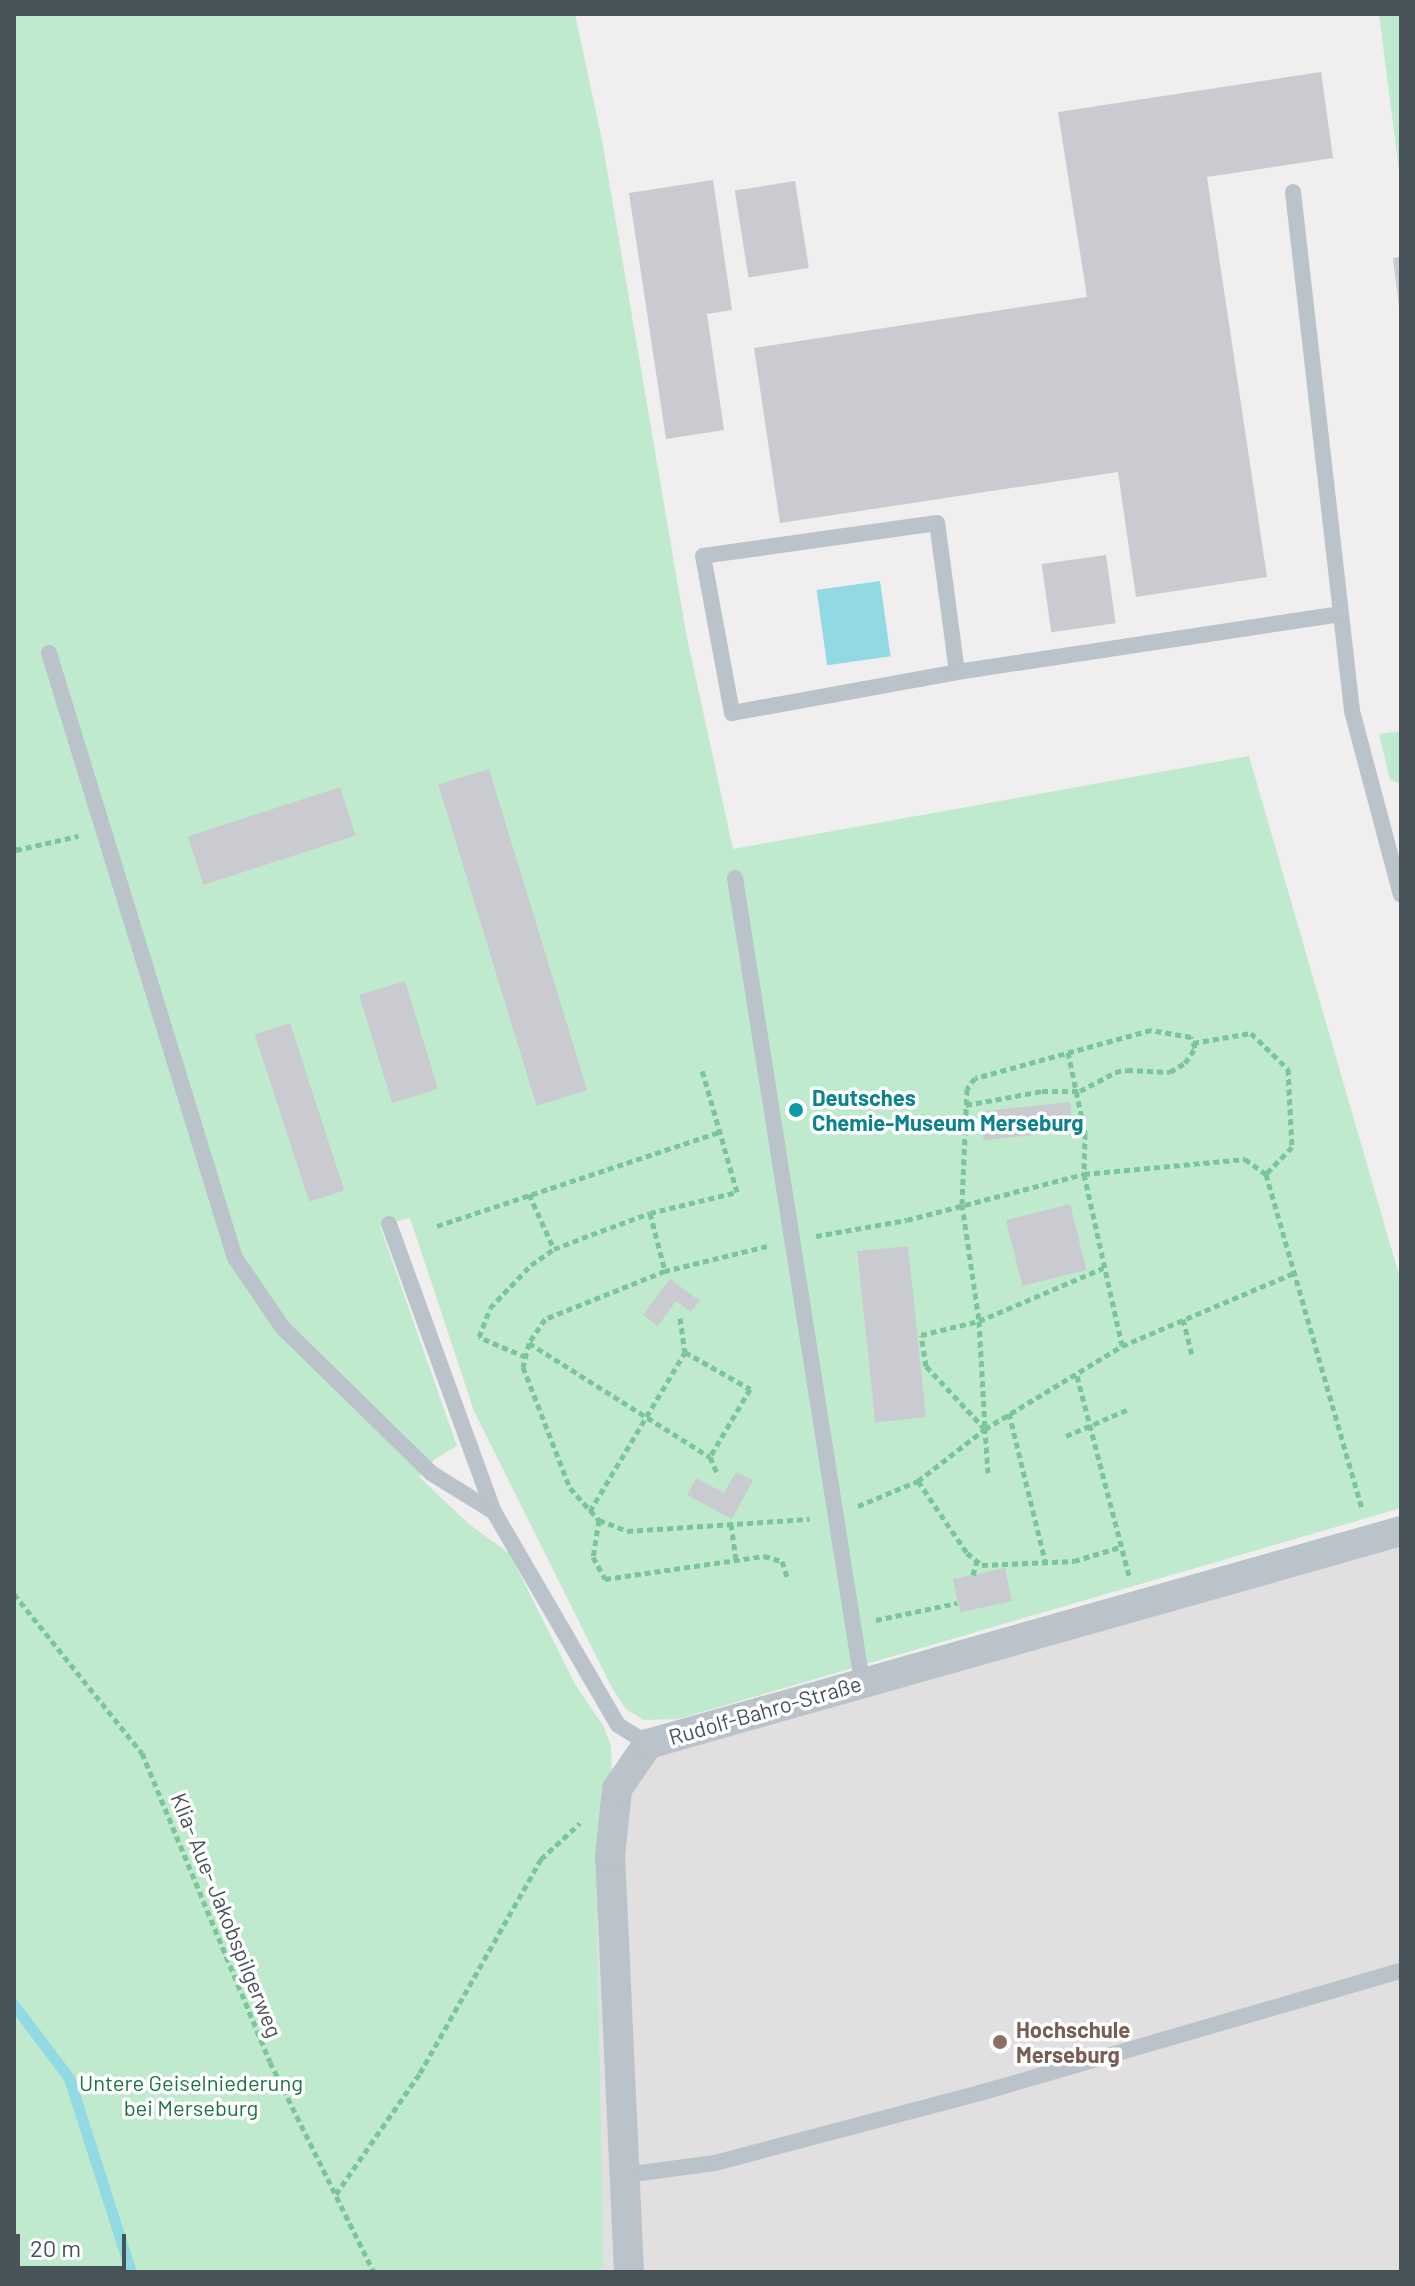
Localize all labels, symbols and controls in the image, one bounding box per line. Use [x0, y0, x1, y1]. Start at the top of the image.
place label: Deutsches Chemie-Museum Merseburg [812, 1084, 1084, 1136]
marker: Deutsches Chemie-Museum Merseburg [787, 1101, 805, 1119]
street label: Rudolf-Bahro-Straße [666, 1670, 864, 1750]
street label: Klia- Aue- Jakobspilgerweg [166, 1789, 288, 2041]
place label: Hochschule Merseburg [1016, 2016, 1130, 2068]
marker: Hochschule Merseburg [991, 2033, 1009, 2051]
park label: Untere Geiselniederung bei Merseburg [79, 2069, 303, 2120]
scale bar [20, 2218, 130, 2268]
text: 20 m [30, 2233, 81, 2262]

